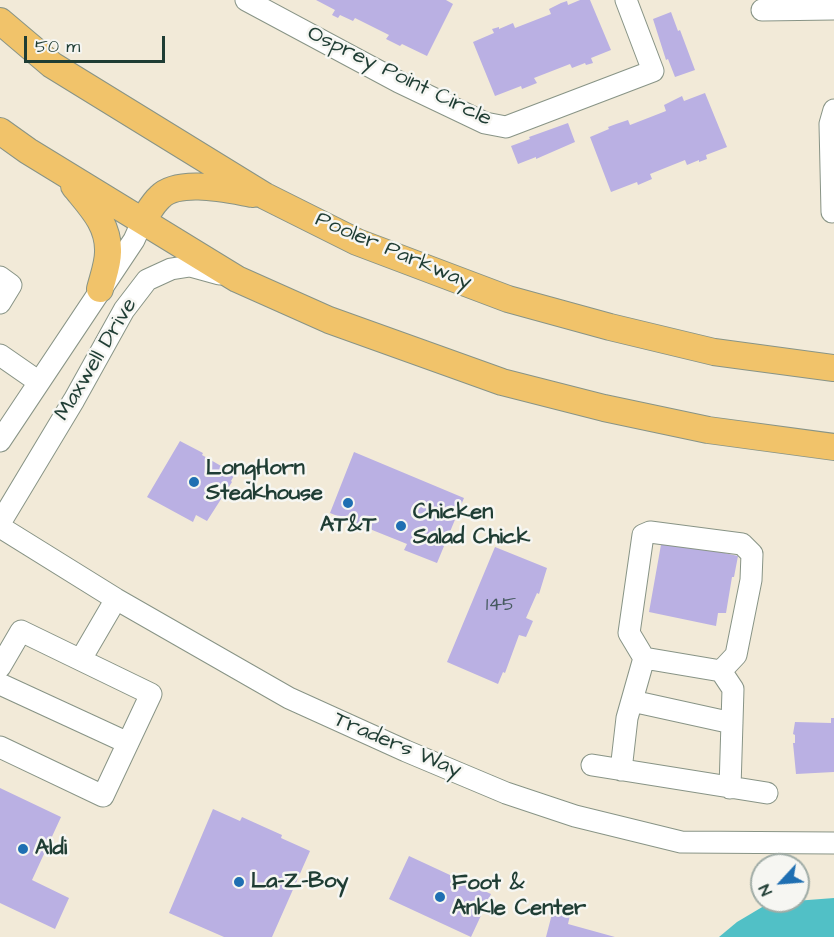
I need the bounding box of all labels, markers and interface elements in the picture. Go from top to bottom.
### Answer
street label: Osprey Point Circle [303,21,495,133]
scale bar [27,24,168,62]
text: 50 m [35,34,80,59]
street label: Pooler Parkway [311,207,475,297]
street label: Maxwell Drive [50,294,144,426]
place label: LongHorn Steakhouse [206,456,323,508]
marker: LongHorn Steakhouse [187,475,201,489]
marker: AT&T [341,496,355,510]
place label: Chicken Salad Chick [413,500,530,552]
place label: AT&T [320,513,376,539]
marker: Chicken Salad Chick [394,519,408,533]
house number: 145 [486,594,516,618]
street label: Traders Way [329,707,465,785]
place label: Aldi [35,836,67,862]
marker: Aldi [16,842,30,856]
north arrow [750,853,810,913]
place label: La-Z-Boy [251,869,348,895]
place label: Foot & Ankle Center [452,871,586,922]
marker: La-Z-Boy [232,875,246,889]
text: N [754,881,778,899]
marker: Foot & Ankle Center [433,890,447,904]

